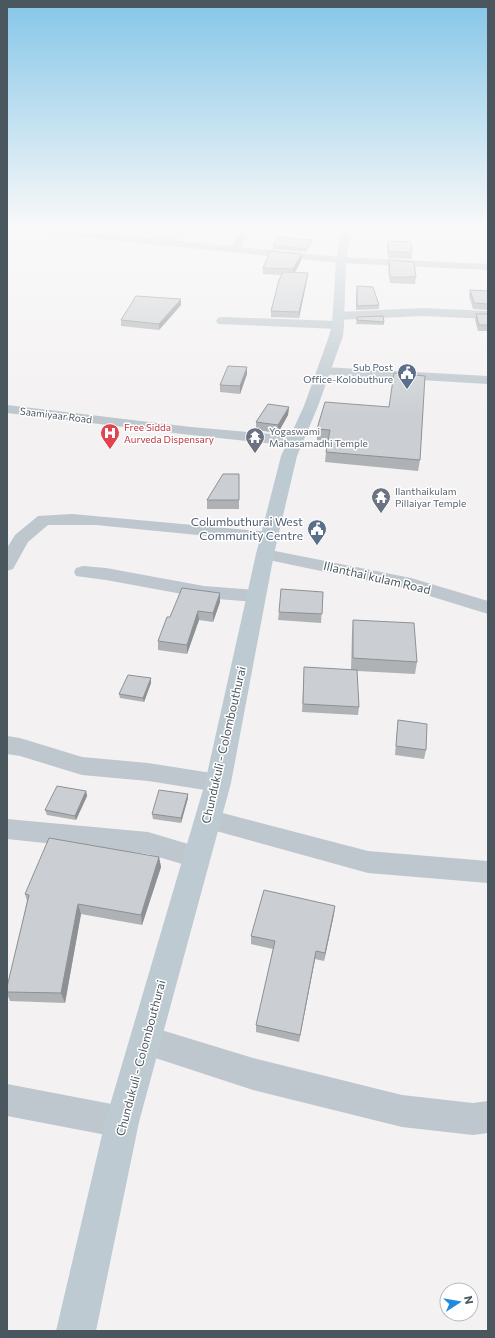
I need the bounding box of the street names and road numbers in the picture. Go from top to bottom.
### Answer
street label: Saamiyaar Road [19,405,93,425]
street label: Illanthai kulam Road [322,558,432,596]
street label: Chundukuli - Colombouthurai [198,665,248,825]
street label: Chundukuli - Colombouthurai [112,978,168,1137]

